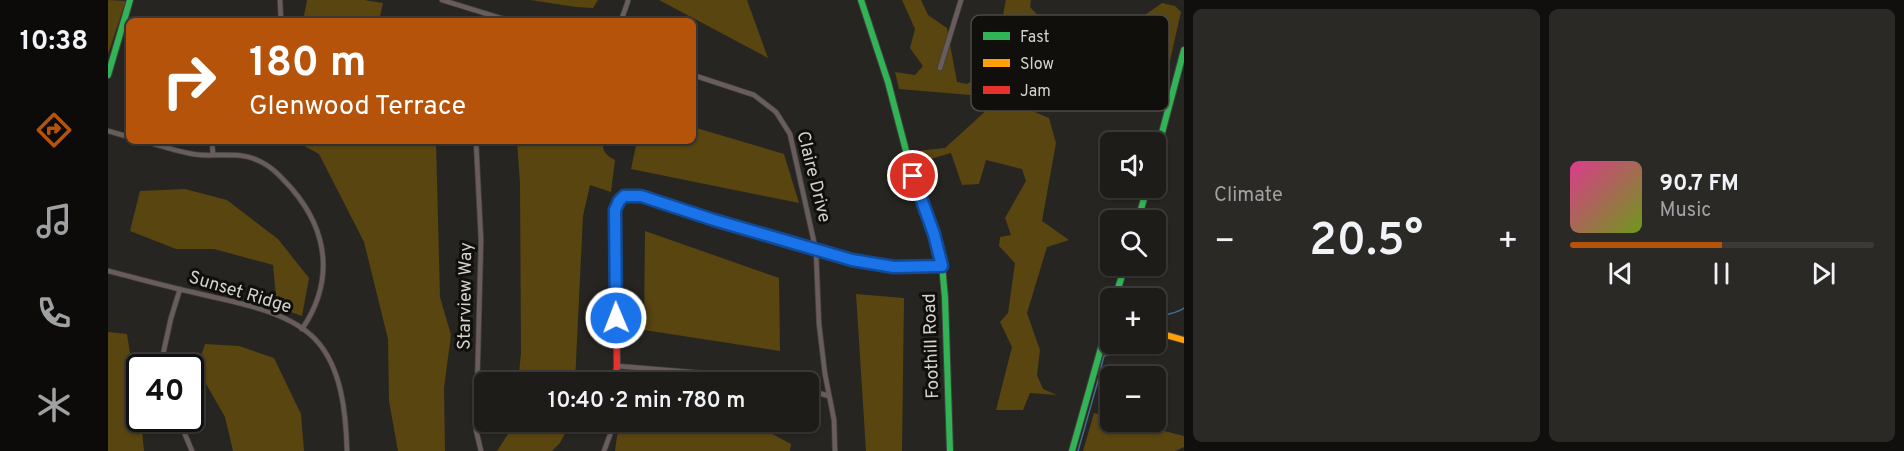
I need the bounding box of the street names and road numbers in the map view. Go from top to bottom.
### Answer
street label: Claire Drive [791,129,835,225]
street label: Starview Way [454,242,478,350]
street label: Sunset Ridge [186,266,294,320]
street label: Foothill Road [919,293,945,399]

